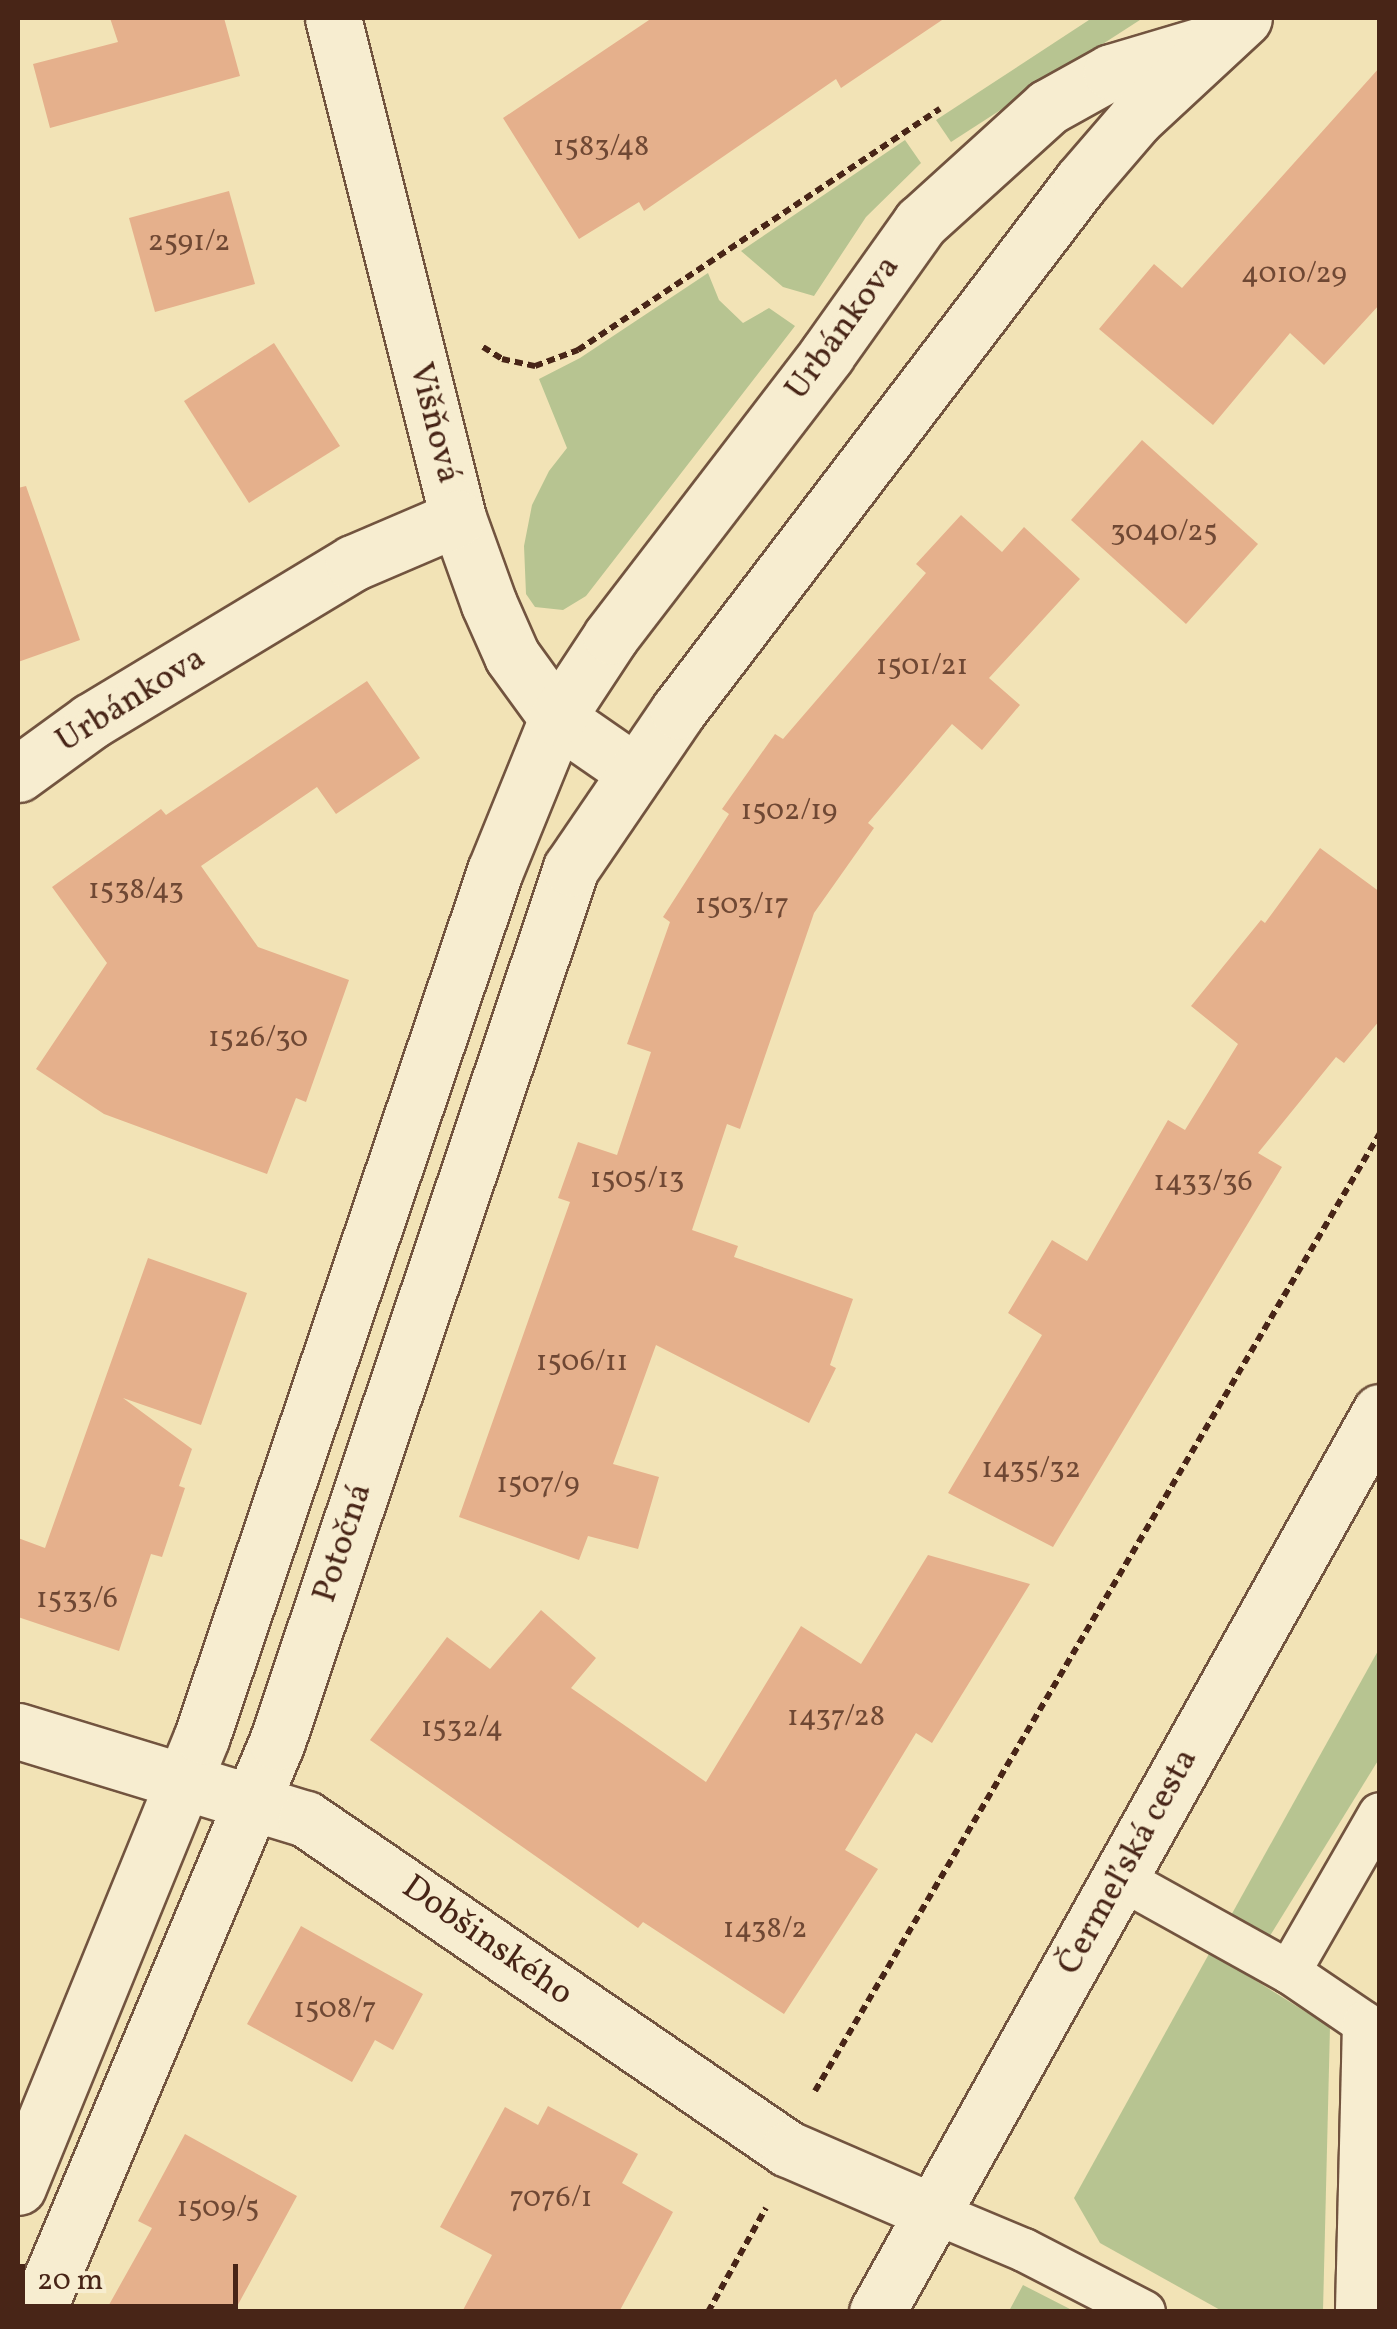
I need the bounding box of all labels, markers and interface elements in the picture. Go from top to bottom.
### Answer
house number: 1583/48 [553,129,649,165]
house number: 2591/2 [148,224,230,260]
street label: Urbánkova [776,248,910,408]
house number: 4010/29 [1241,256,1347,292]
street label: Višňová [399,358,469,488]
house number: 3040/25 [1110,514,1218,550]
street label: Urbánkova [48,638,214,762]
house number: 1501/21 [876,648,968,684]
house number: 1502/19 [741,793,837,829]
house number: 1538/43 [88,872,184,908]
house number: 1503/17 [695,887,789,923]
house number: 1526/30 [208,1020,308,1056]
house number: 1505/13 [590,1161,684,1197]
house number: 1433/36 [1153,1164,1253,1200]
house number: 1506/11 [536,1344,628,1380]
house number: 1435/32 [981,1451,1081,1487]
house number: 1507/9 [496,1466,580,1502]
street label: Potočná [304,1478,382,1608]
house number: 1533/6 [36,1581,118,1617]
house number: 1437/28 [787,1699,885,1735]
house number: 1532/4 [421,1710,503,1746]
street label: Čermeľská cesta [1049,1742,1207,1982]
street label: Dobšinského [393,1867,581,2015]
house number: 1438/2 [723,1911,807,1947]
house number: 1508/7 [293,1991,377,2027]
house number: 7076/1 [510,2180,592,2216]
house number: 1509/5 [177,2190,259,2226]
scale bar [25,2244,242,2306]
text: 20 m [37,2260,103,2302]

